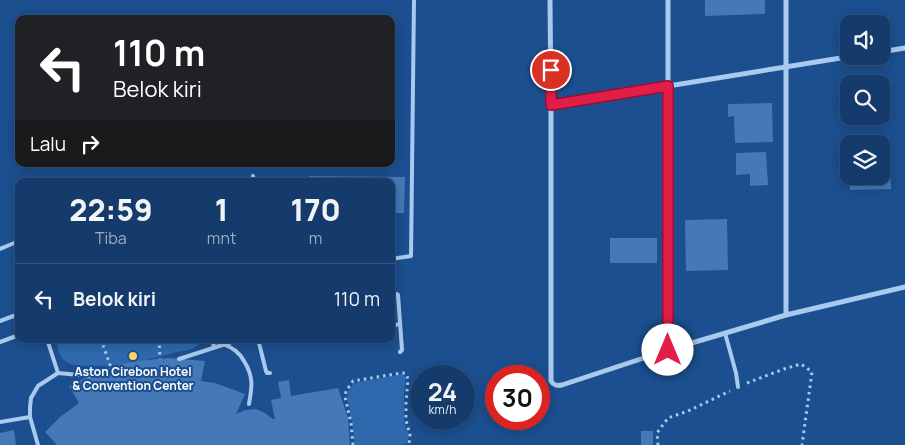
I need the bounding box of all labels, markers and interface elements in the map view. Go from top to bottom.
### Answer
map controls [840,15,890,185]
button: sound [840,15,890,65]
text: 110 m [113,29,205,77]
icon: left [30,35,95,100]
pin [530,49,572,91]
icon: arrive [537,56,565,84]
text: Belok kiri [113,74,202,104]
button: search [840,75,890,125]
icon: right [76,130,104,158]
text: Lalu [30,131,66,157]
button: layers [840,135,890,185]
text: 22:59 [69,189,153,230]
text: 1 [215,189,228,230]
text: 170 [291,189,341,230]
text: Tiba [95,227,127,249]
text: mnt [207,227,236,249]
text: m [309,227,322,249]
icon: left [30,285,58,313]
text: Belok kiri [73,286,156,312]
text: 110 m [334,286,380,312]
position arrow [641,323,693,375]
marker: Aston Cirebon Hotel & Convention Center [127,350,139,362]
place label: Aston Cirebon Hotel & Convention Center [72,363,194,394]
speed limit sign: 30 [485,365,550,430]
text: 24 [428,374,457,409]
text: km/h [429,401,456,418]

